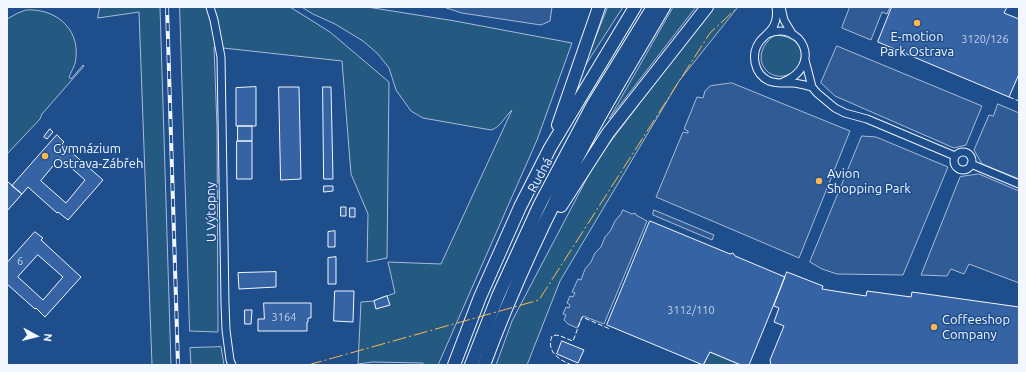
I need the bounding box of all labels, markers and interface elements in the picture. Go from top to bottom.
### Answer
marker: E-motion Park Ostrava [912,18,922,28]
place label: E-motion Park Ostrava [880,29,954,60]
house number: 3120/126 [961,32,1009,46]
place label: Gymnázium Ostrava-Zábřeh [53,141,143,172]
marker: Gymnázium Ostrava-Zábřeh [40,151,50,161]
street label: Rudná [524,155,556,195]
place label: Avion Shopping Park [827,166,911,197]
marker: Avion Shopping Park [814,176,824,186]
street label: U Výtopny [203,182,219,242]
house number: 6 [17,254,23,268]
house number: 3112/110 [667,303,715,317]
house number: 3164 [272,310,296,324]
place label: Coffeeshop Company [942,312,1010,343]
north arrow [16,316,56,356]
marker: Coffeeshop Company [929,322,939,332]
text: N [41,333,54,342]

